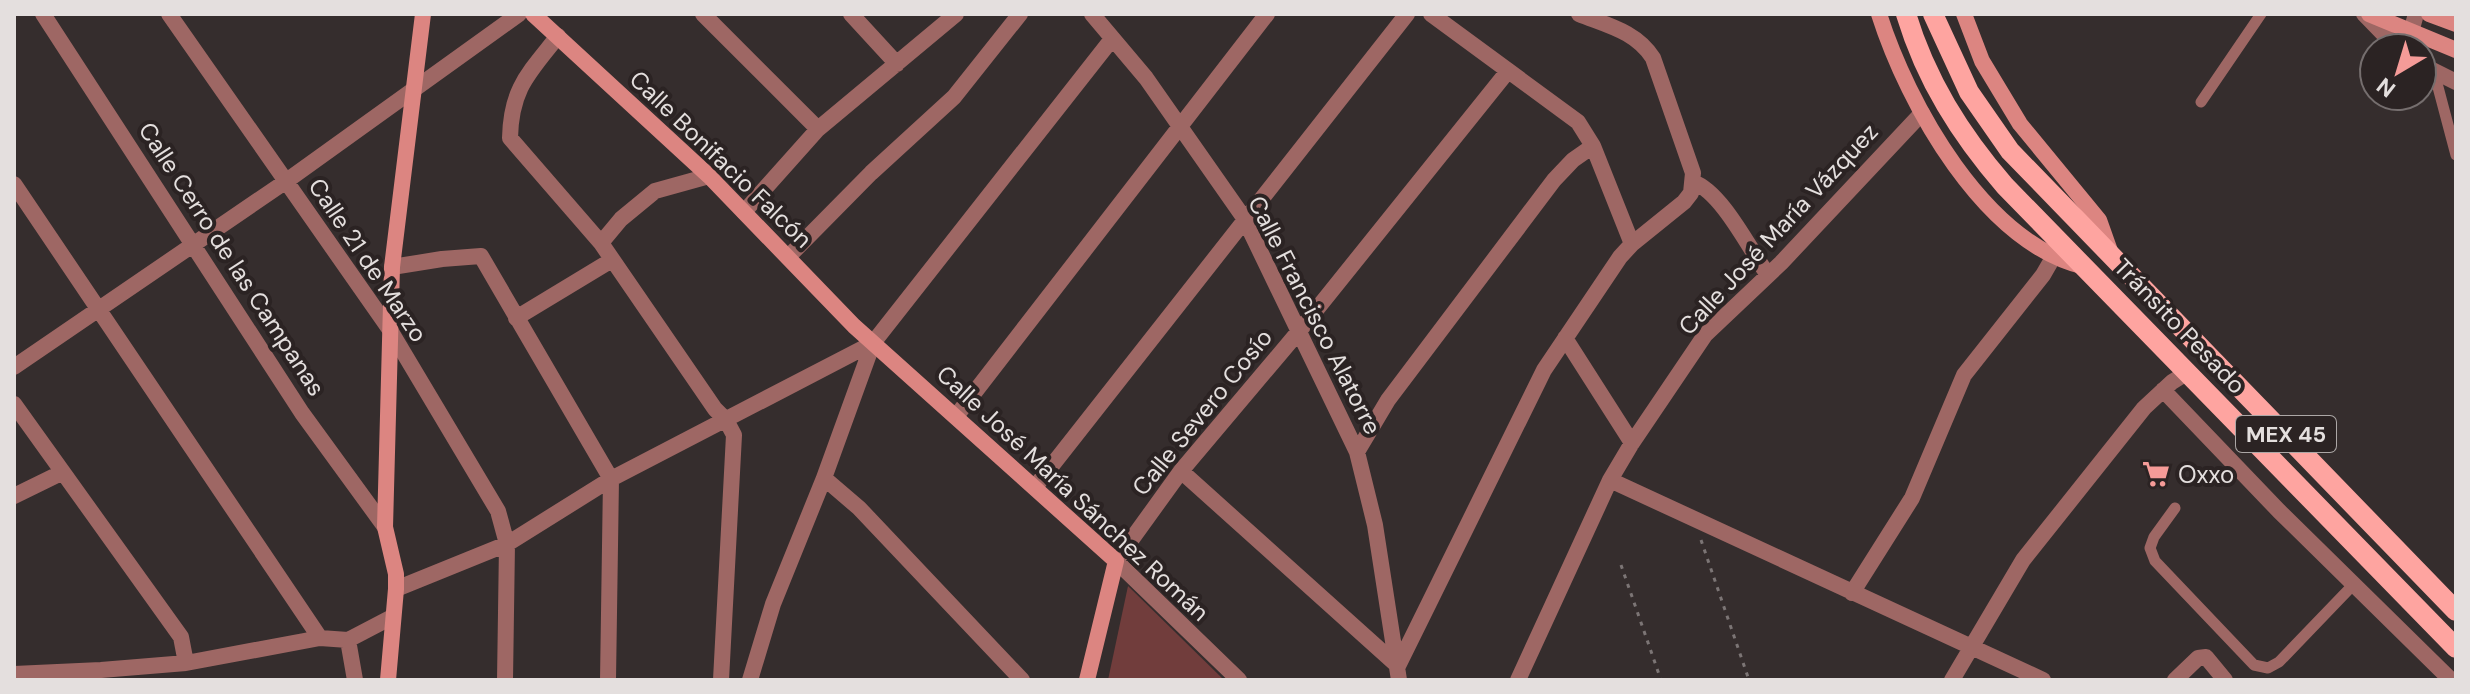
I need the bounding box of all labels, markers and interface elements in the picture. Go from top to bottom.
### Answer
north arrow [2358,32,2438,112]
street label: Calle Bonifacio Falcón [623,64,819,254]
text: N [2371,71,2401,104]
street label: Calle Cerro de las Campanas [132,116,332,402]
street label: Calle José María Vázquez [1672,117,1884,341]
street label: Calle 21 de Marzo [302,172,434,348]
street label: Calle Francisco Alatorre [1241,190,1389,440]
street label: Tránsito Pesado [2108,252,2252,400]
street label: Calle Severo Cosío [1125,322,1279,502]
street label: Calle José María Sánchez Román [930,358,1216,628]
road number: MEX 45 [2236,416,2336,452]
supermarket icon: Oxxo [2141,459,2171,489]
place label: Oxxo [2178,459,2234,490]

